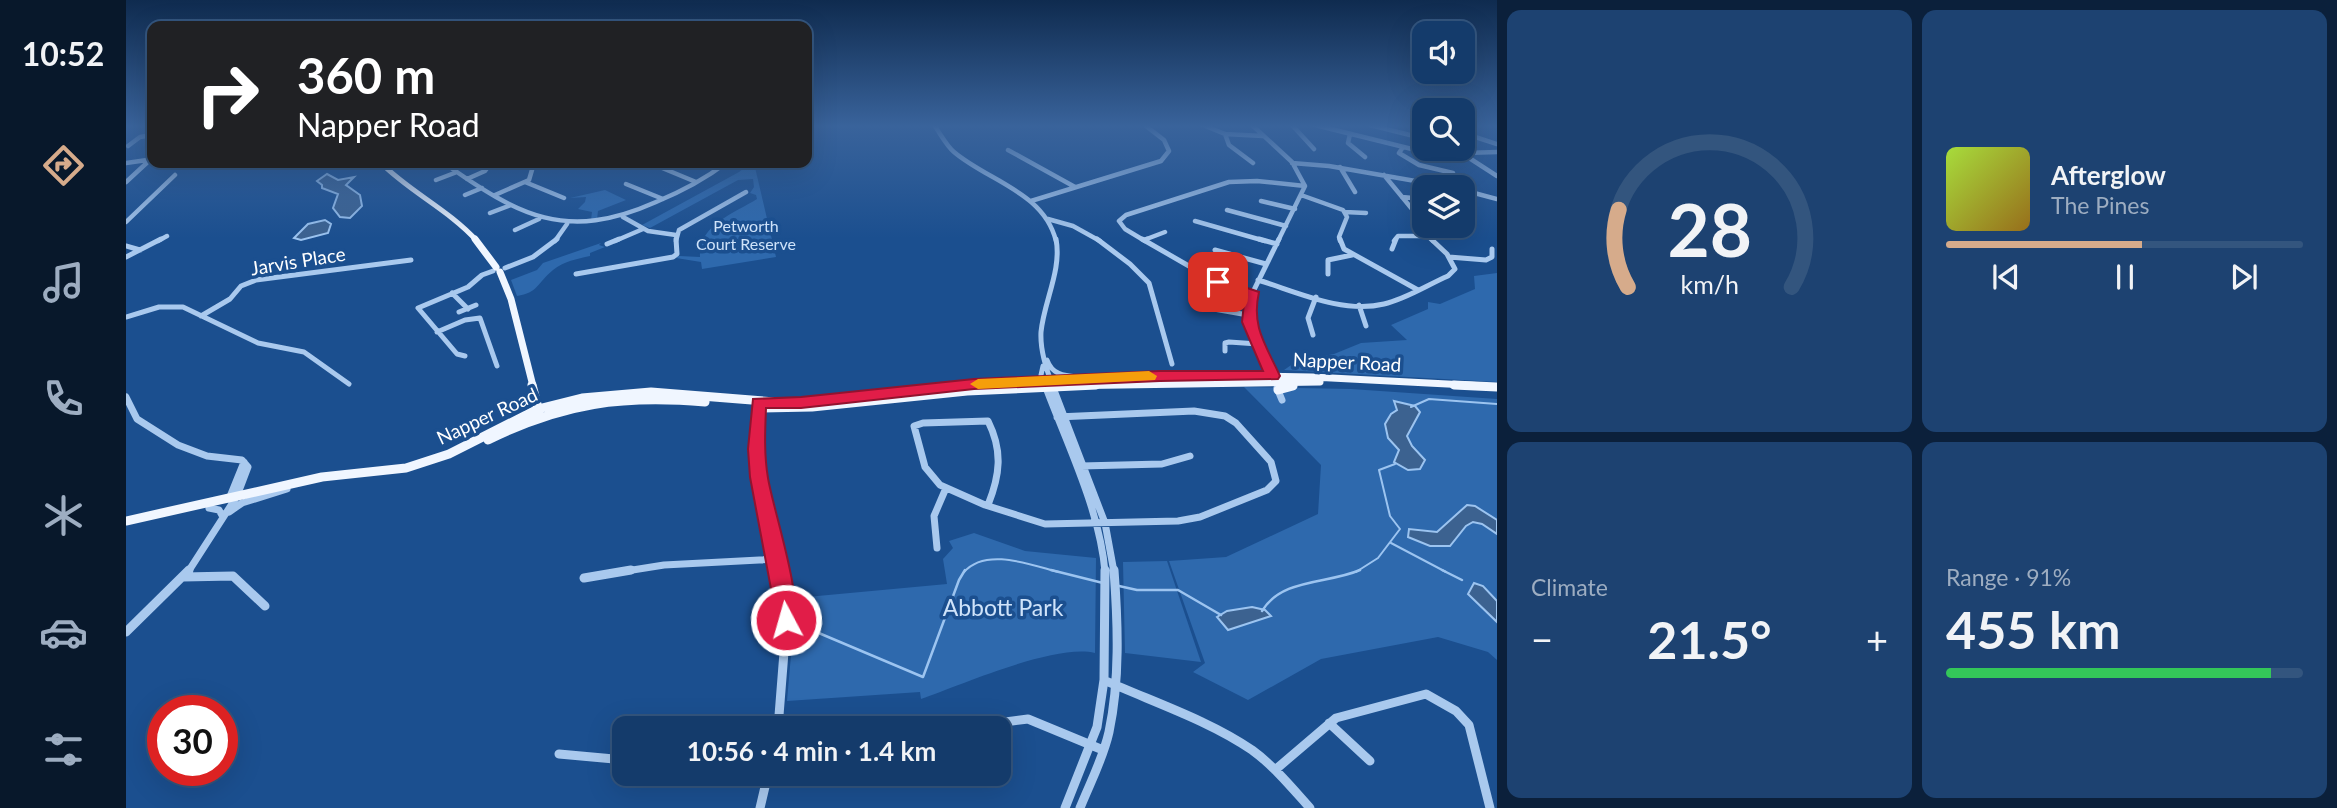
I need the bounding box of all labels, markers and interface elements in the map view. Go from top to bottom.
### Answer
map controls [1412,21,1475,238]
button: sound [1412,21,1475,84]
text: 10:52 [22,34,104,73]
text: 360 m [297,46,435,104]
icon: right [182,49,273,140]
button: search [1412,98,1475,161]
text: Napper Road [297,105,480,144]
icon: directions [39,141,88,190]
text: Afterglow [2051,159,2166,191]
button: layers [1412,175,1475,238]
text: 28 [1667,186,1752,274]
text: The Pines [2051,191,2149,219]
park label: Petworth Court Reserve [696,216,796,253]
street label: Jarvis Place [249,242,347,279]
pin [1188,252,1248,312]
icon: music [39,258,88,307]
icon: previous [1987,258,2025,296]
icon: pause [2106,258,2144,296]
icon: next [2225,258,2263,296]
icon: arrive [1199,263,1237,301]
text: km/h [1680,269,1739,299]
street label: Napper Road [1292,347,1402,376]
icon: phone [39,374,88,423]
street label: Napper Road [433,382,541,449]
icon: climate [39,491,88,540]
text: Range · 91% [1946,563,2071,591]
text: Climate [1531,573,1608,601]
position arrow [749,583,823,657]
park label: Abbott Park [943,593,1064,621]
text: 455 km [1946,598,2120,660]
icon: car [39,608,88,657]
text: 21.5° [1647,608,1772,670]
text: − [1531,616,1553,662]
text: + [1866,616,1888,662]
speed limit sign: 30 [147,695,238,786]
icon: filters [39,725,88,774]
text: 10:56 · 4 min · 1.4 km [687,735,936,767]

